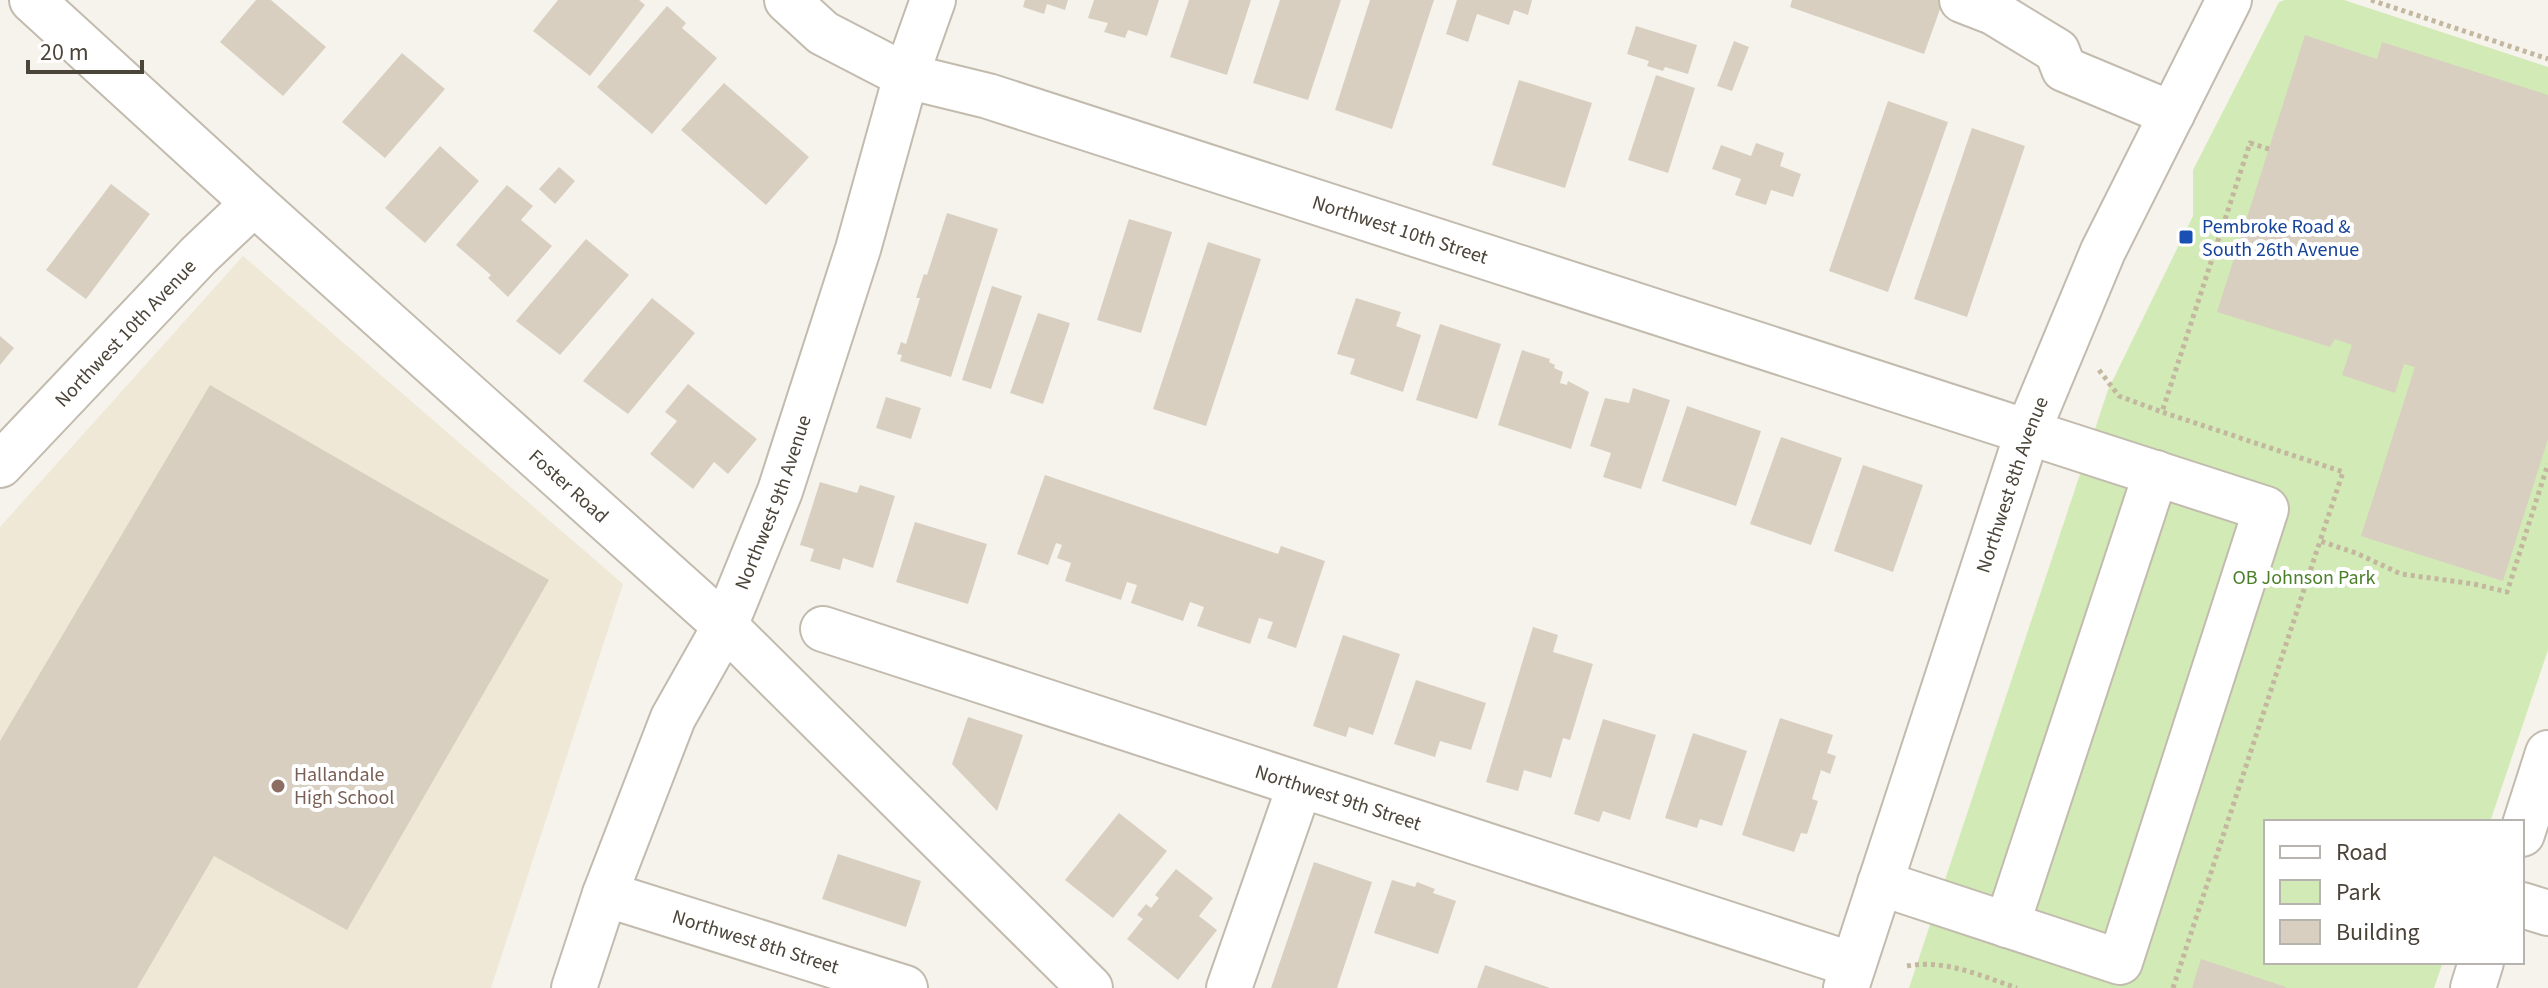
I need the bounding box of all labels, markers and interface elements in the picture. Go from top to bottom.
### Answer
scale bar [28,24,142,74]
text: 20 m [40,35,89,70]
street label: Northwest 10th Street [1309,189,1492,272]
place label: Pembroke Road & South 26th Avenue [2202,213,2359,264]
marker: Pembroke Road & South 26th Avenue [2177,228,2195,246]
street label: Northwest 10th Avenue [49,253,203,414]
street label: Northwest 8th Avenue [1970,392,2056,577]
street label: Northwest 9th Avenue [728,412,819,594]
street label: Foster Road [522,443,614,530]
park label: OB Johnson Park [2233,564,2376,592]
street label: Northwest 9th Street [1251,758,1425,838]
place label: Hallandale High School [294,761,394,812]
marker: Hallandale High School [269,777,287,795]
legend [2264,820,2524,964]
text: Road [2336,835,2388,870]
text: Park [2336,875,2381,910]
street label: Northwest 8th Street [669,903,843,982]
text: Building [2336,915,2420,950]

